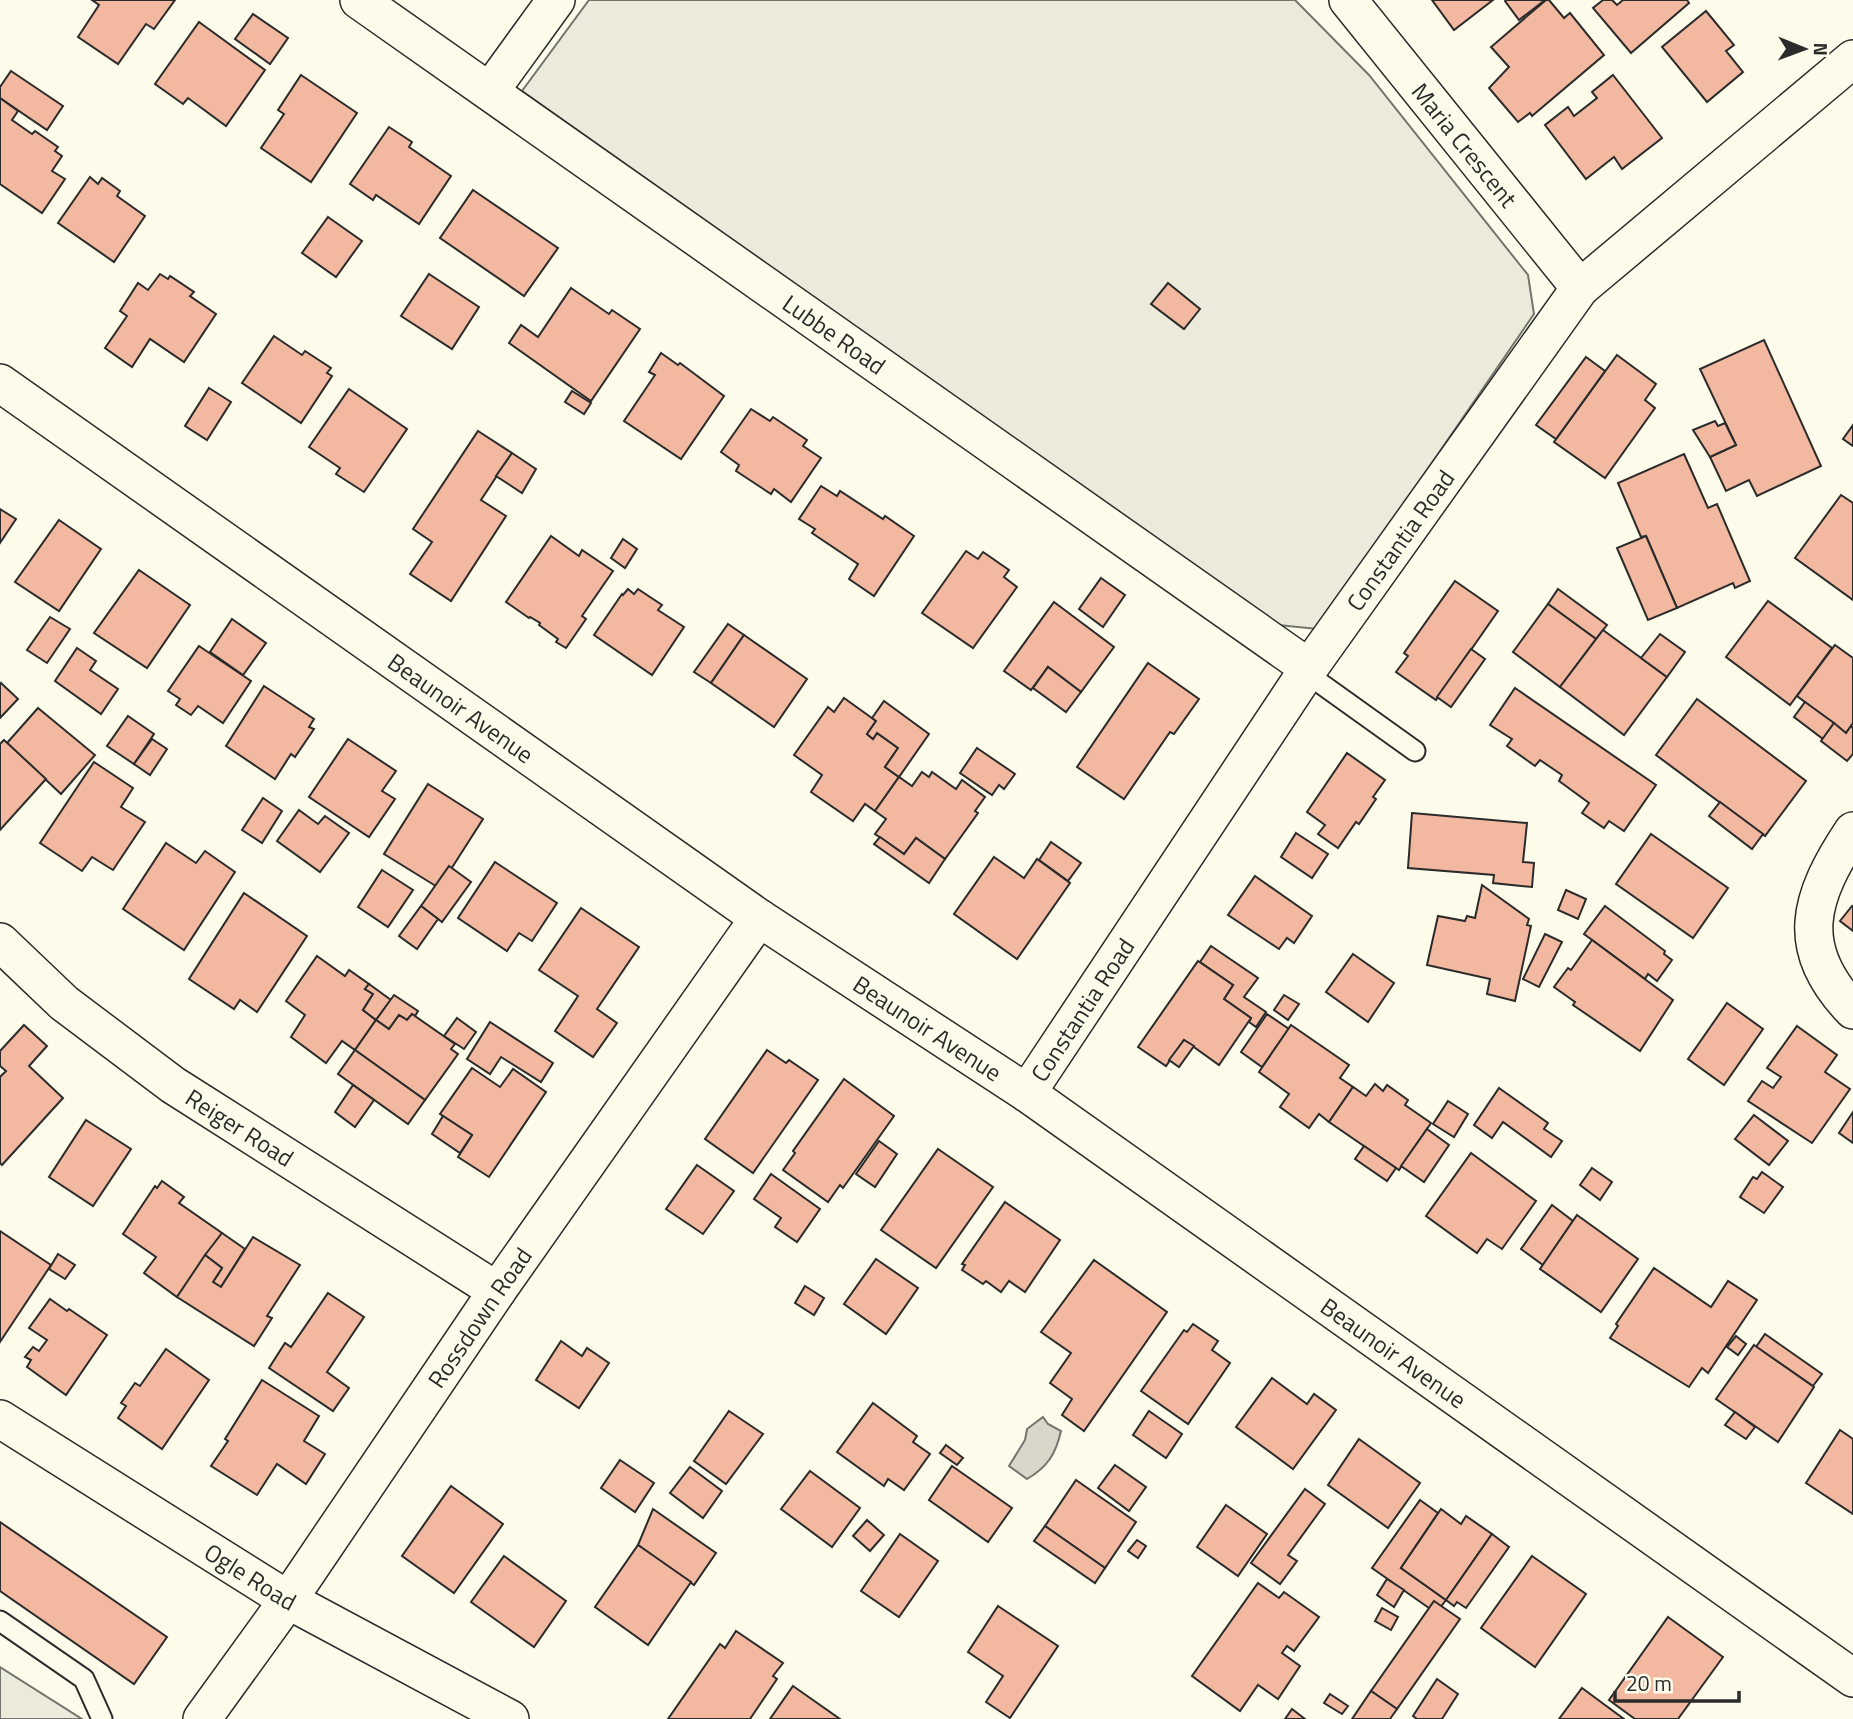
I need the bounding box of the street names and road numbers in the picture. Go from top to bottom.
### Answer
street label: Maria Crescent [1403,75,1526,215]
street label: Lubbe Road [775,285,893,383]
street label: Constantia Road [1337,462,1463,618]
street label: Beaunoir Avenue [381,644,541,772]
street label: Constantia Road [1021,931,1143,1089]
street label: Beaunoir Avenue [846,966,1009,1090]
street label: Reiger Road [179,1080,301,1175]
street label: Rossdown Road [418,1240,540,1395]
street label: Beaunoir Avenue [1313,1289,1474,1417]
street label: Ogle Road [197,1534,303,1619]

